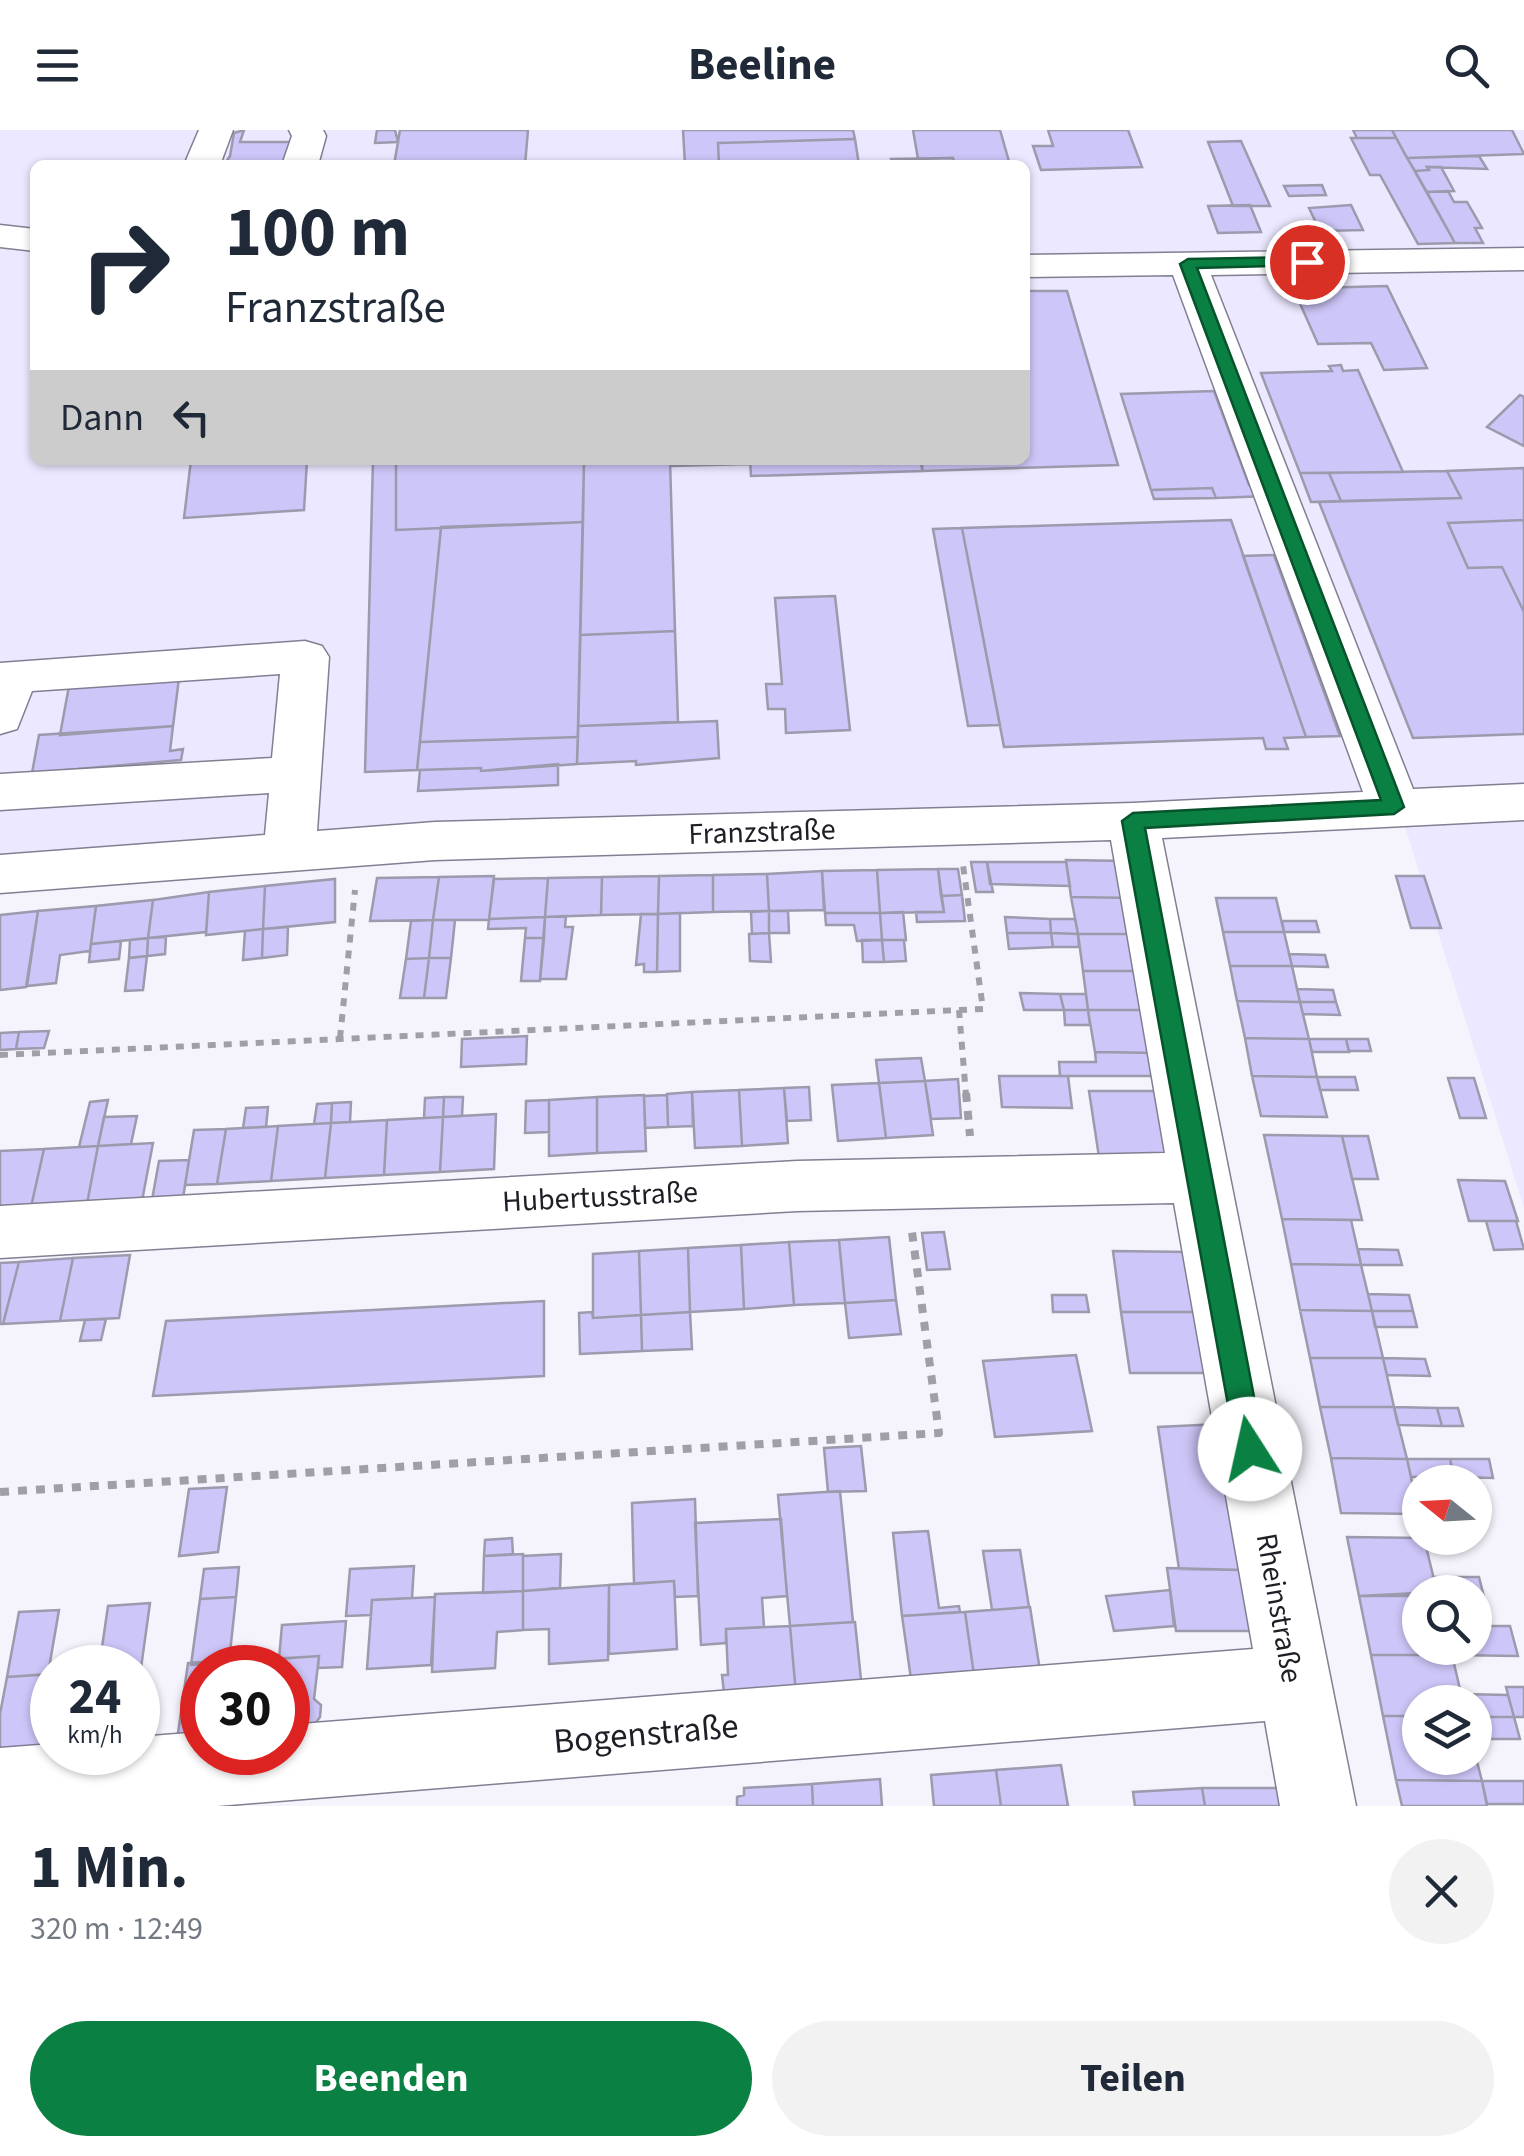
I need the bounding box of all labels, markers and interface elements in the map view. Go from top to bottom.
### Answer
text: Beeline [688,33,836,97]
icon: menu [30,38,85,93]
icon: search [1439,38,1494,93]
text: 100 m [225,183,410,283]
icon: right [60,200,190,330]
pin [1265,220,1350,305]
icon: arrive [1280,235,1335,290]
text: Franzstraße [225,276,446,340]
icon: left [164,390,219,445]
text: Dann [60,391,144,445]
street label: Franzstraße [688,808,836,856]
street label: Hubertusstraße [501,1170,699,1224]
position arrow [1198,1397,1302,1501]
north arrow [1402,1465,1492,1555]
map controls [1402,1465,1492,1775]
street label: Rheinstraße [1245,1530,1313,1686]
button: search [1402,1575,1492,1665]
speed limit sign: 30 [180,1645,310,1775]
text: 24 [69,1662,121,1733]
button: layers [1402,1685,1492,1775]
street label: Bogenstraße [551,1701,741,1767]
text: km/h [67,1717,123,1753]
text: 1 Min. [30,1826,188,1911]
button: close [1389,1839,1494,1944]
text: 320 m · 12:49 [30,1906,203,1952]
button: Beenden [30,2021,752,2136]
button: Teilen [772,2021,1494,2136]

